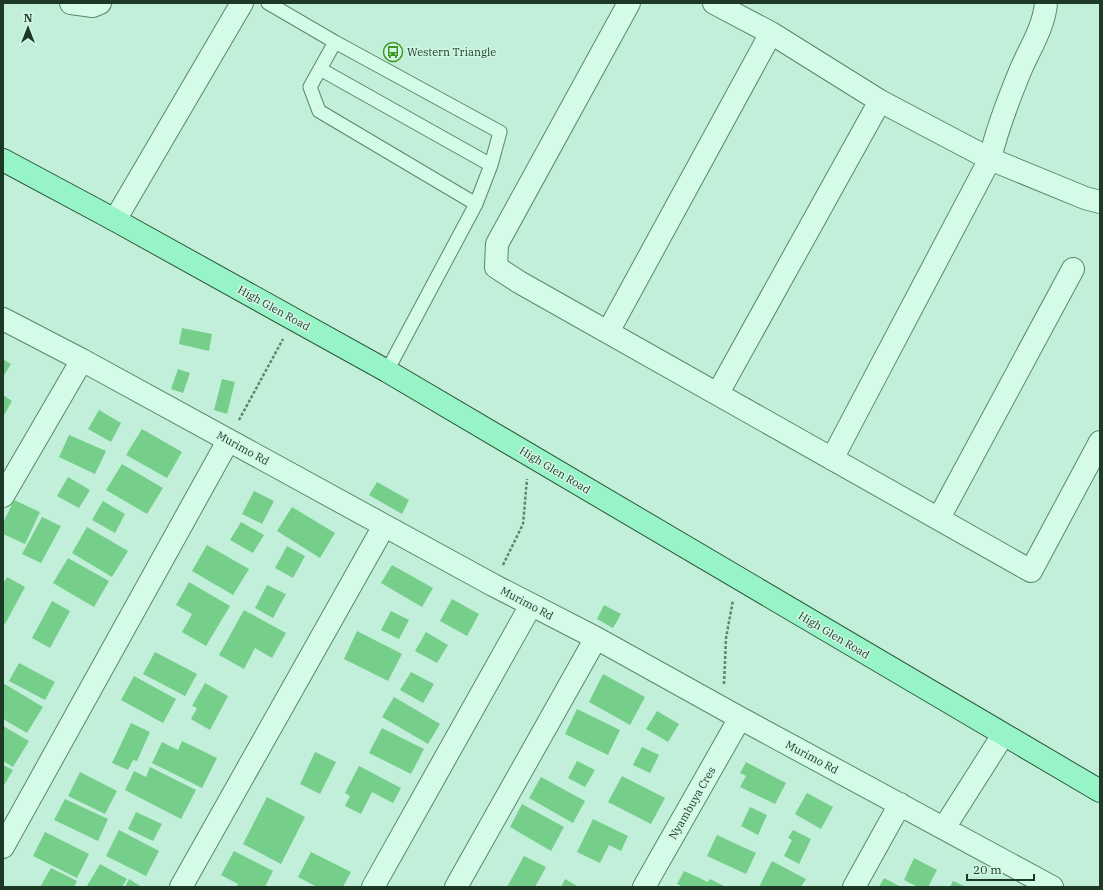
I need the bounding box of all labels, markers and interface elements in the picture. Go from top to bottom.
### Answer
north arrow [8,8,48,48]
text: N [24,11,33,25]
bus stop icon: Western Triangle [382,41,404,63]
place label: Western Triangle [407,45,496,59]
street label: High Glen Road [235,282,313,334]
street label: Murimo Rd [214,428,272,468]
street label: High Glen Road [517,443,593,497]
street label: Murimo Rd [498,583,556,623]
street label: High Glen Road [796,608,872,662]
street label: Murimo Rd [783,737,841,777]
street label: Nyambuya Cres [666,764,718,842]
scale bar [967,856,1034,882]
text: 20 m [973,862,1002,877]

